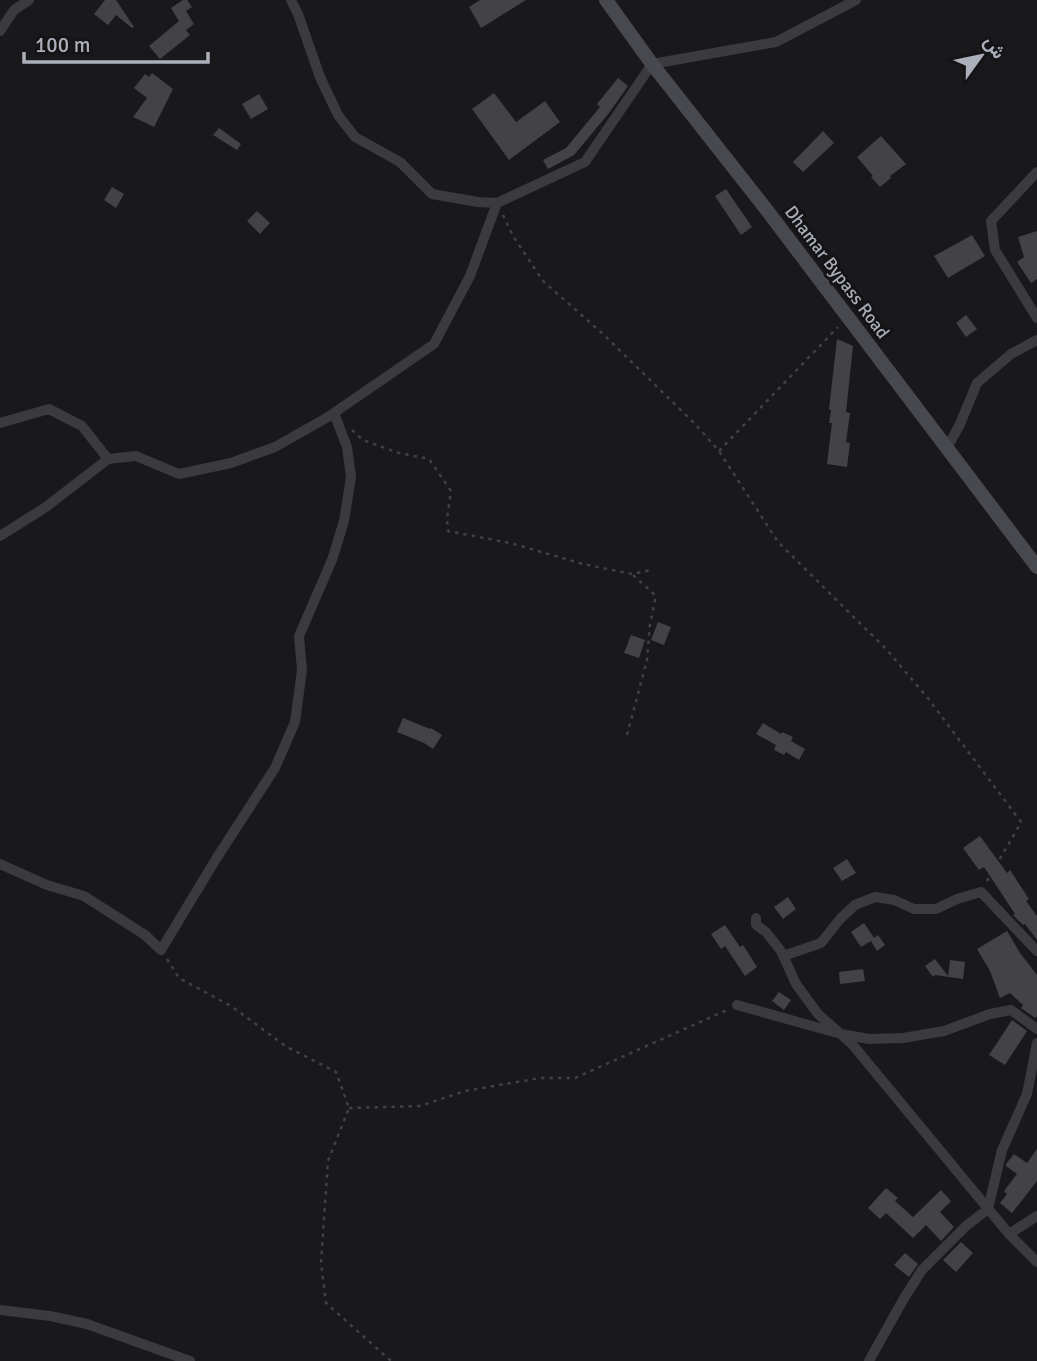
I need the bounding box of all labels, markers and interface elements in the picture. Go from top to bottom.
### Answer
scale bar [24,21,208,65]
north arrow [946,21,1016,91]
text: ش [978,31,1011,64]
text: 100 m [35,32,90,58]
street label: Dhamar Bypass Road [780,201,894,343]

